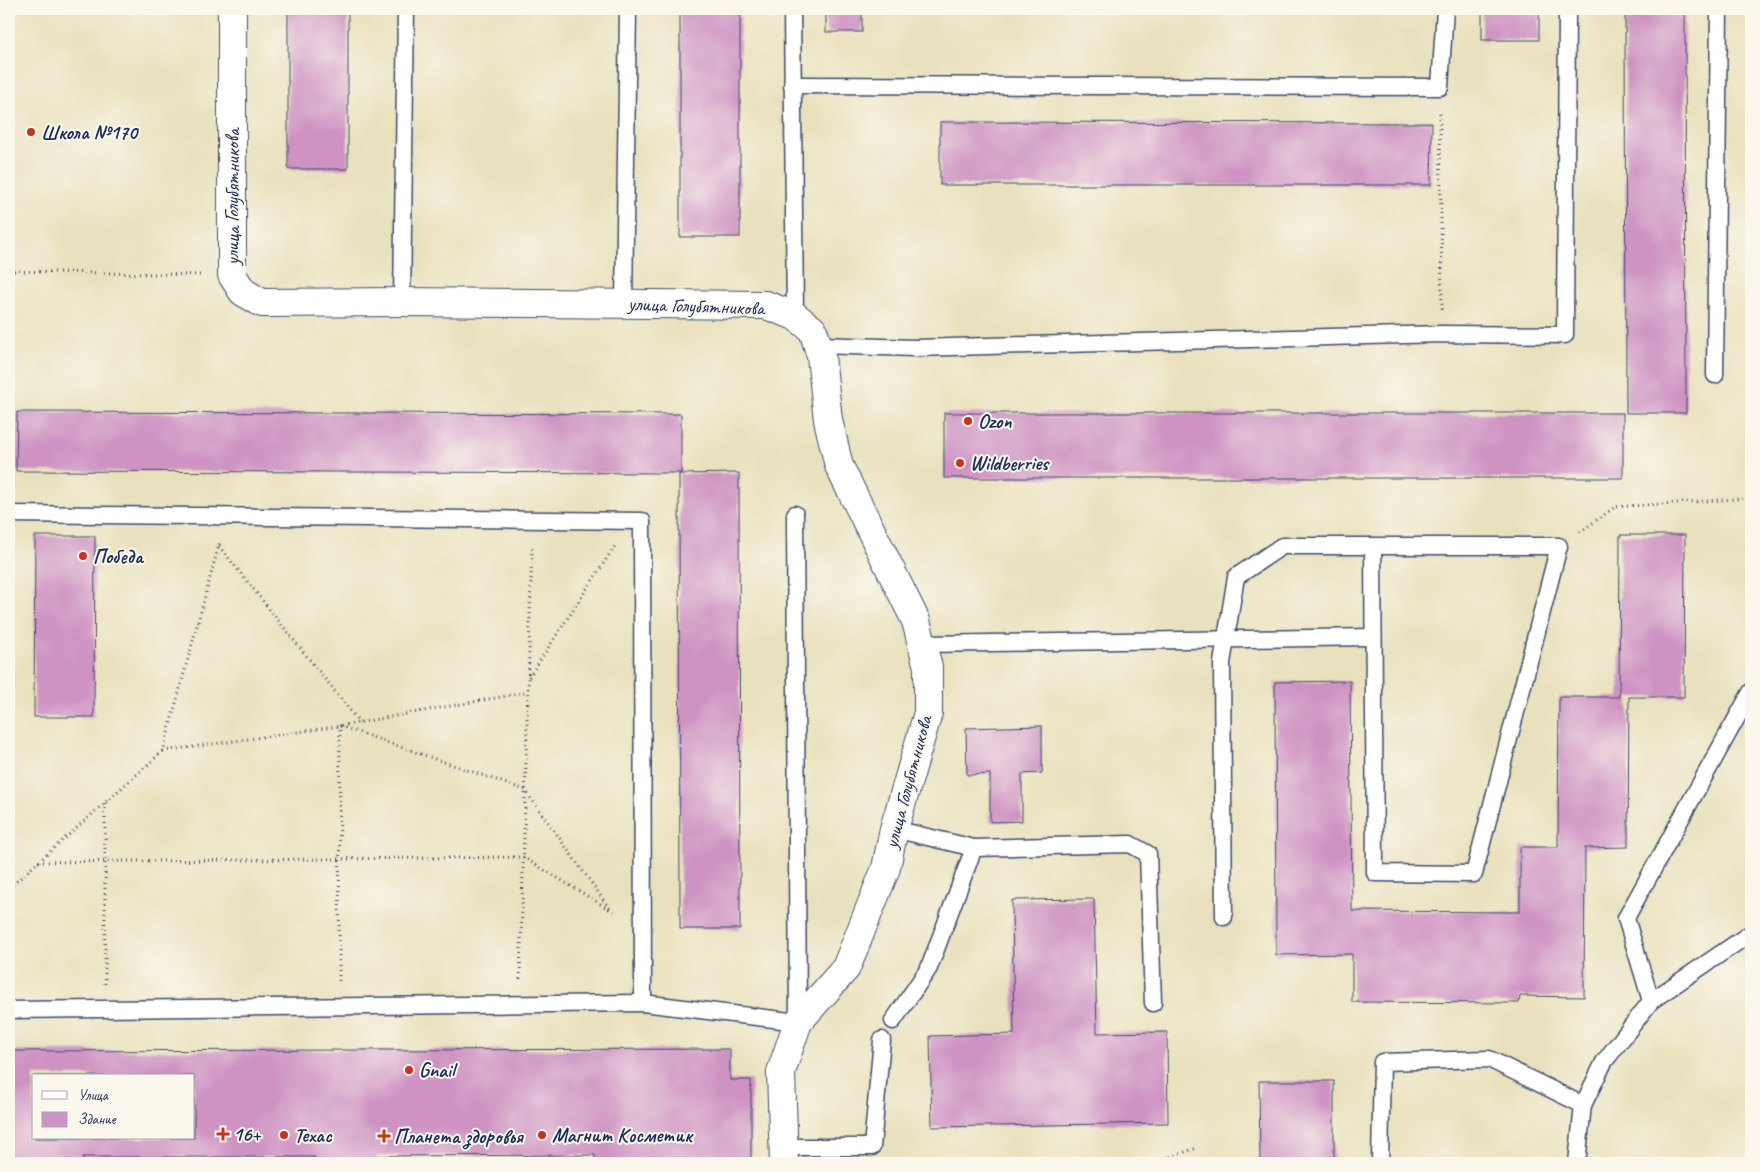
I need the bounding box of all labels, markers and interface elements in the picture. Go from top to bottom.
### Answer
place label: Школа №170 [41,120,139,145]
marker: Школа №170 [25,126,37,138]
street label: улица Голубятникова [220,127,245,266]
street label: улица Голубятникова [626,291,766,321]
place label: Ozon [978,409,1012,434]
marker: Ozon [962,415,974,427]
place label: Wildberries [970,451,1050,476]
marker: Wildberries [954,457,966,469]
place label: Победа [93,544,145,569]
marker: Победа [77,550,89,562]
street label: улица Голубятникова [878,711,938,852]
place label: Gnail [419,1058,458,1083]
marker: Gnail [403,1064,415,1076]
legend [32,1074,195,1140]
text: Улица [78,1086,109,1105]
text: Здание [78,1110,117,1129]
place label: 16+ [233,1122,261,1147]
place label: Техас [294,1123,333,1148]
place label: Магнит Косметик [552,1123,694,1148]
place label: Планета здоровья [394,1124,524,1150]
marker: 16+ [217,1128,229,1140]
marker: Техас [278,1129,290,1141]
marker: Магнит Косметик [536,1129,548,1141]
marker: Планета здоровья [378,1130,390,1142]

